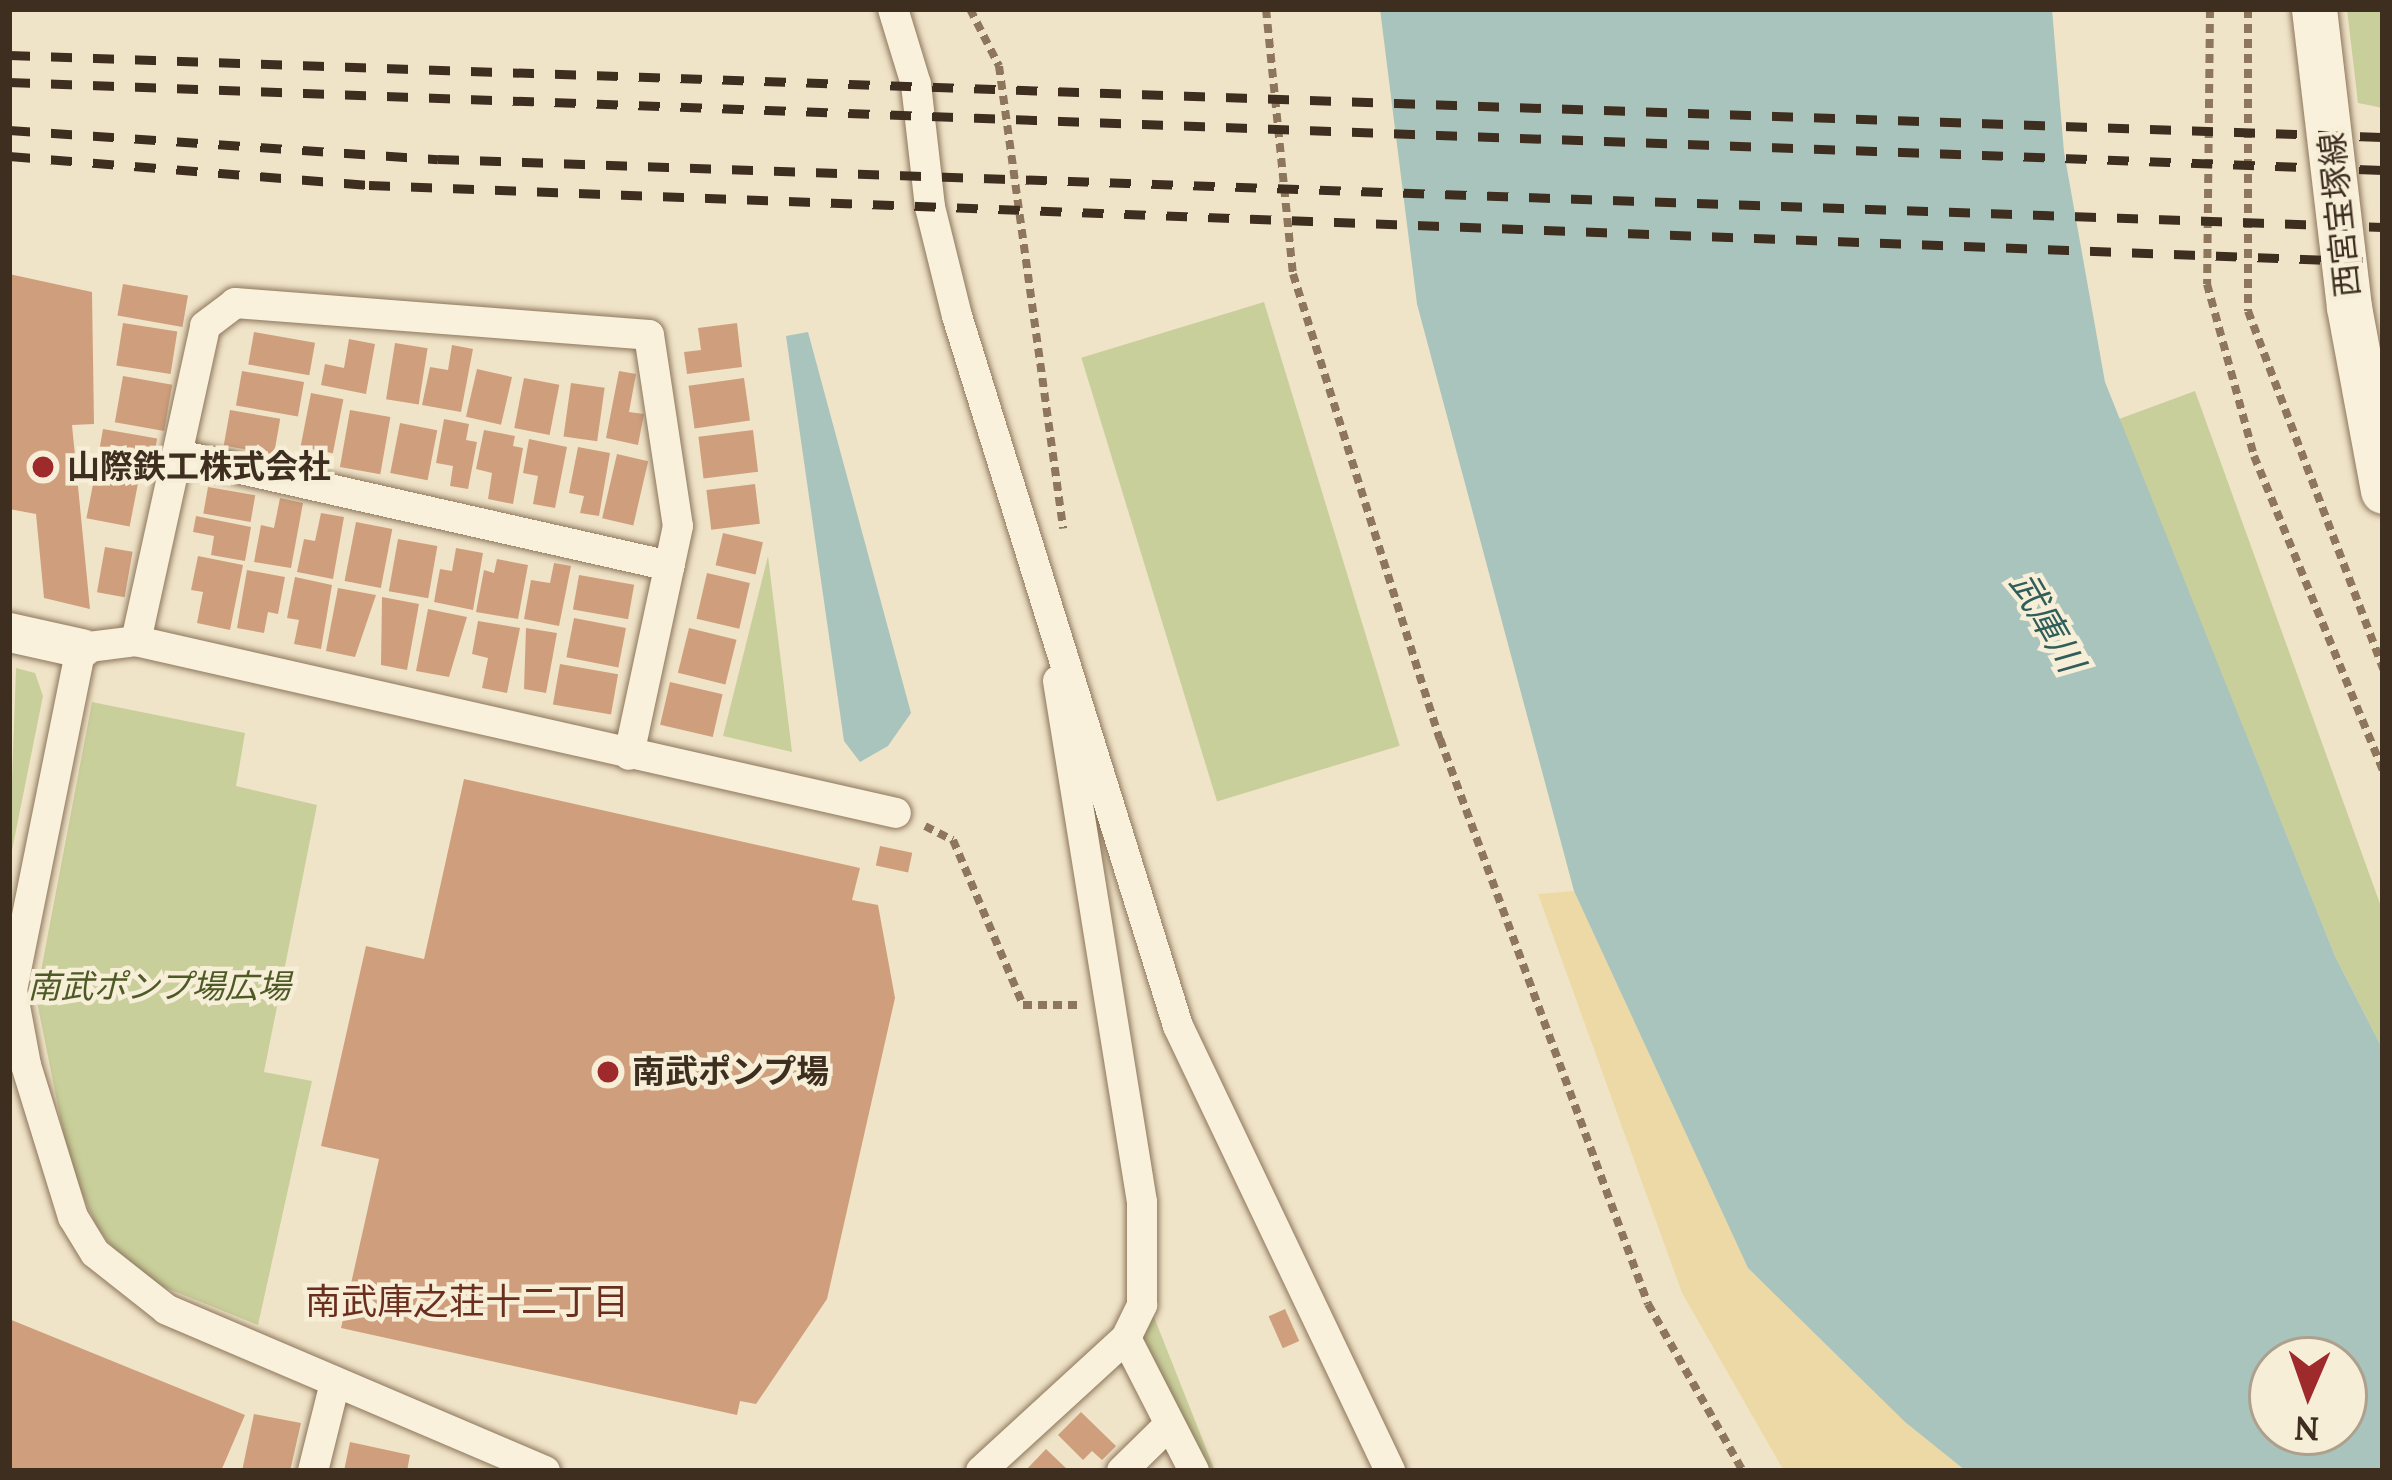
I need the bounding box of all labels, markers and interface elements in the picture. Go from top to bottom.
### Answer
street label: 西宮宝塚線 [2312,131,2368,299]
place label: 山際鉄工株式会社 [67,447,331,487]
marker: 山際鉄工株式会社 [30,454,56,480]
water label: 武庫川 [2001,564,2093,680]
park label: 南武ポンプ場広場 [27,967,291,1007]
place label: 南武ポンプ場 [632,1052,830,1092]
marker: 南武ポンプ場 [595,1059,621,1085]
district label: 南武庫之荘十二丁目 [305,1280,629,1324]
north arrow [2248,1336,2368,1456]
text: N [2293,1408,2320,1450]

